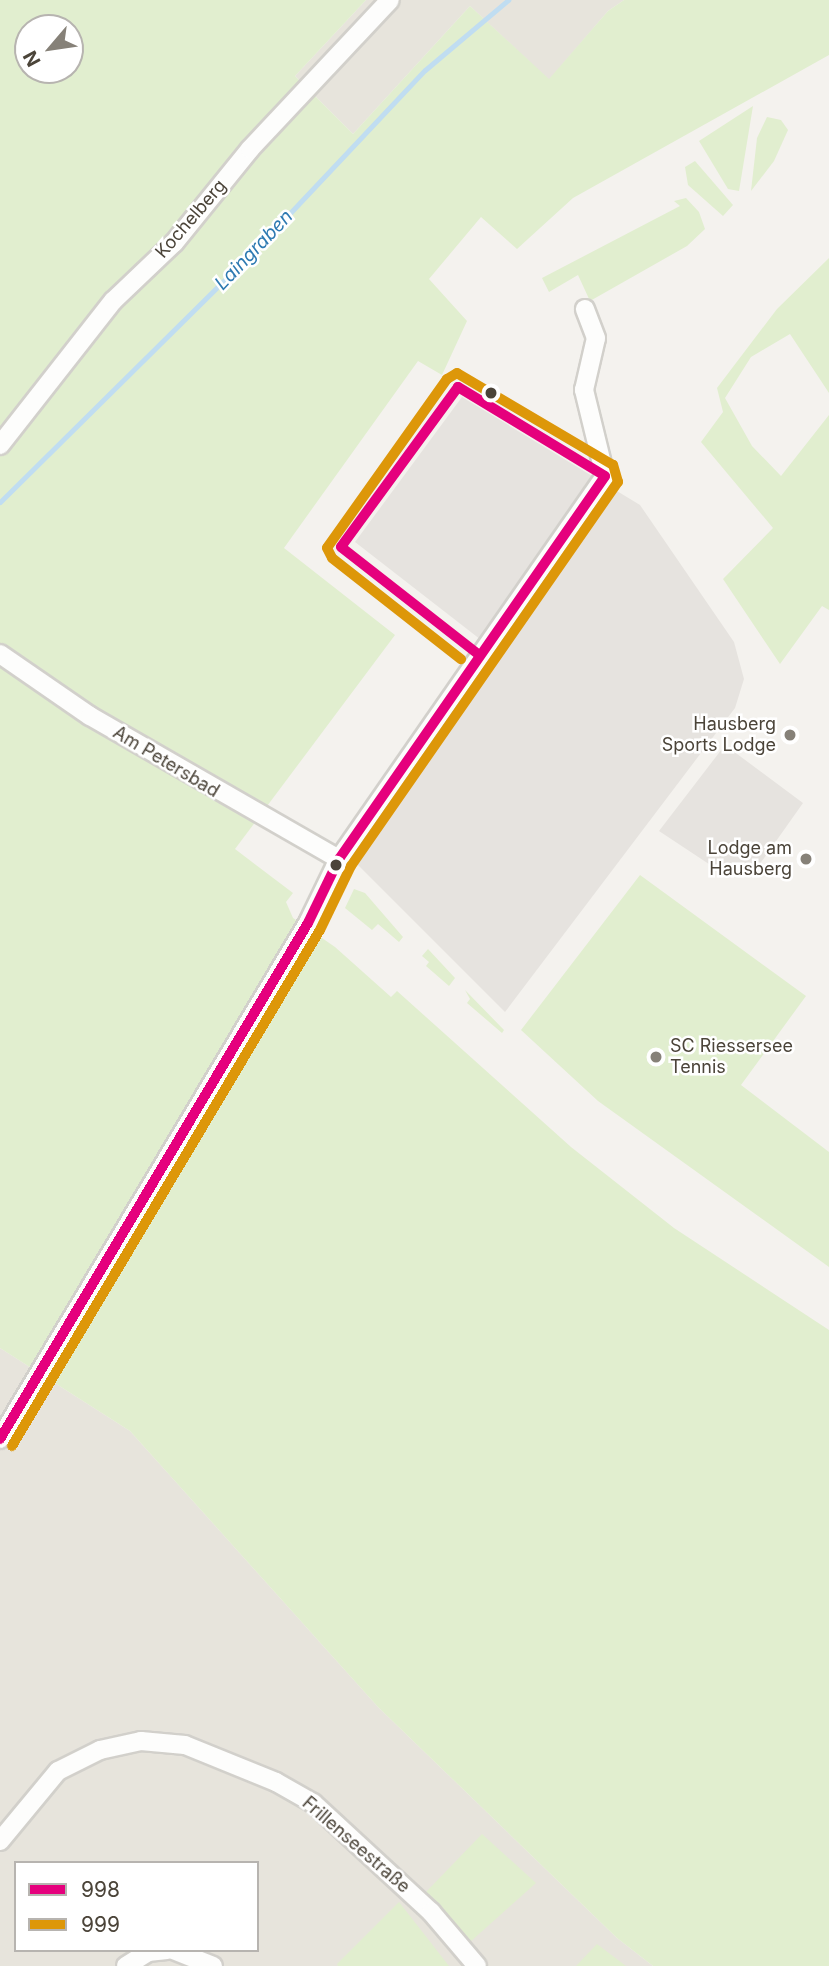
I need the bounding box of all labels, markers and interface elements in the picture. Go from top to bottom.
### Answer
north arrow [14,14,84,84]
text: N [18,47,46,70]
street label: Kochelberg [151,175,231,263]
water label: Laingraben [210,205,298,295]
unlabelled marker [484,386,498,400]
place label: Hausberg Sports Lodge [662,714,776,756]
street label: Am Petersbad [109,722,223,802]
marker: Hausberg Sports Lodge [782,727,798,743]
place label: Lodge am Hausberg [708,838,792,880]
marker: Lodge am Hausberg [798,851,814,867]
unlabelled marker [329,858,343,872]
place label: SC Riessersee Tennis [670,1036,793,1078]
marker: SC Riessersee Tennis [648,1049,664,1065]
street label: Frillenseestraße [298,1792,414,1898]
legend [14,1861,259,1952]
text: 998 [81,1877,120,1902]
text: 999 [81,1912,120,1937]

